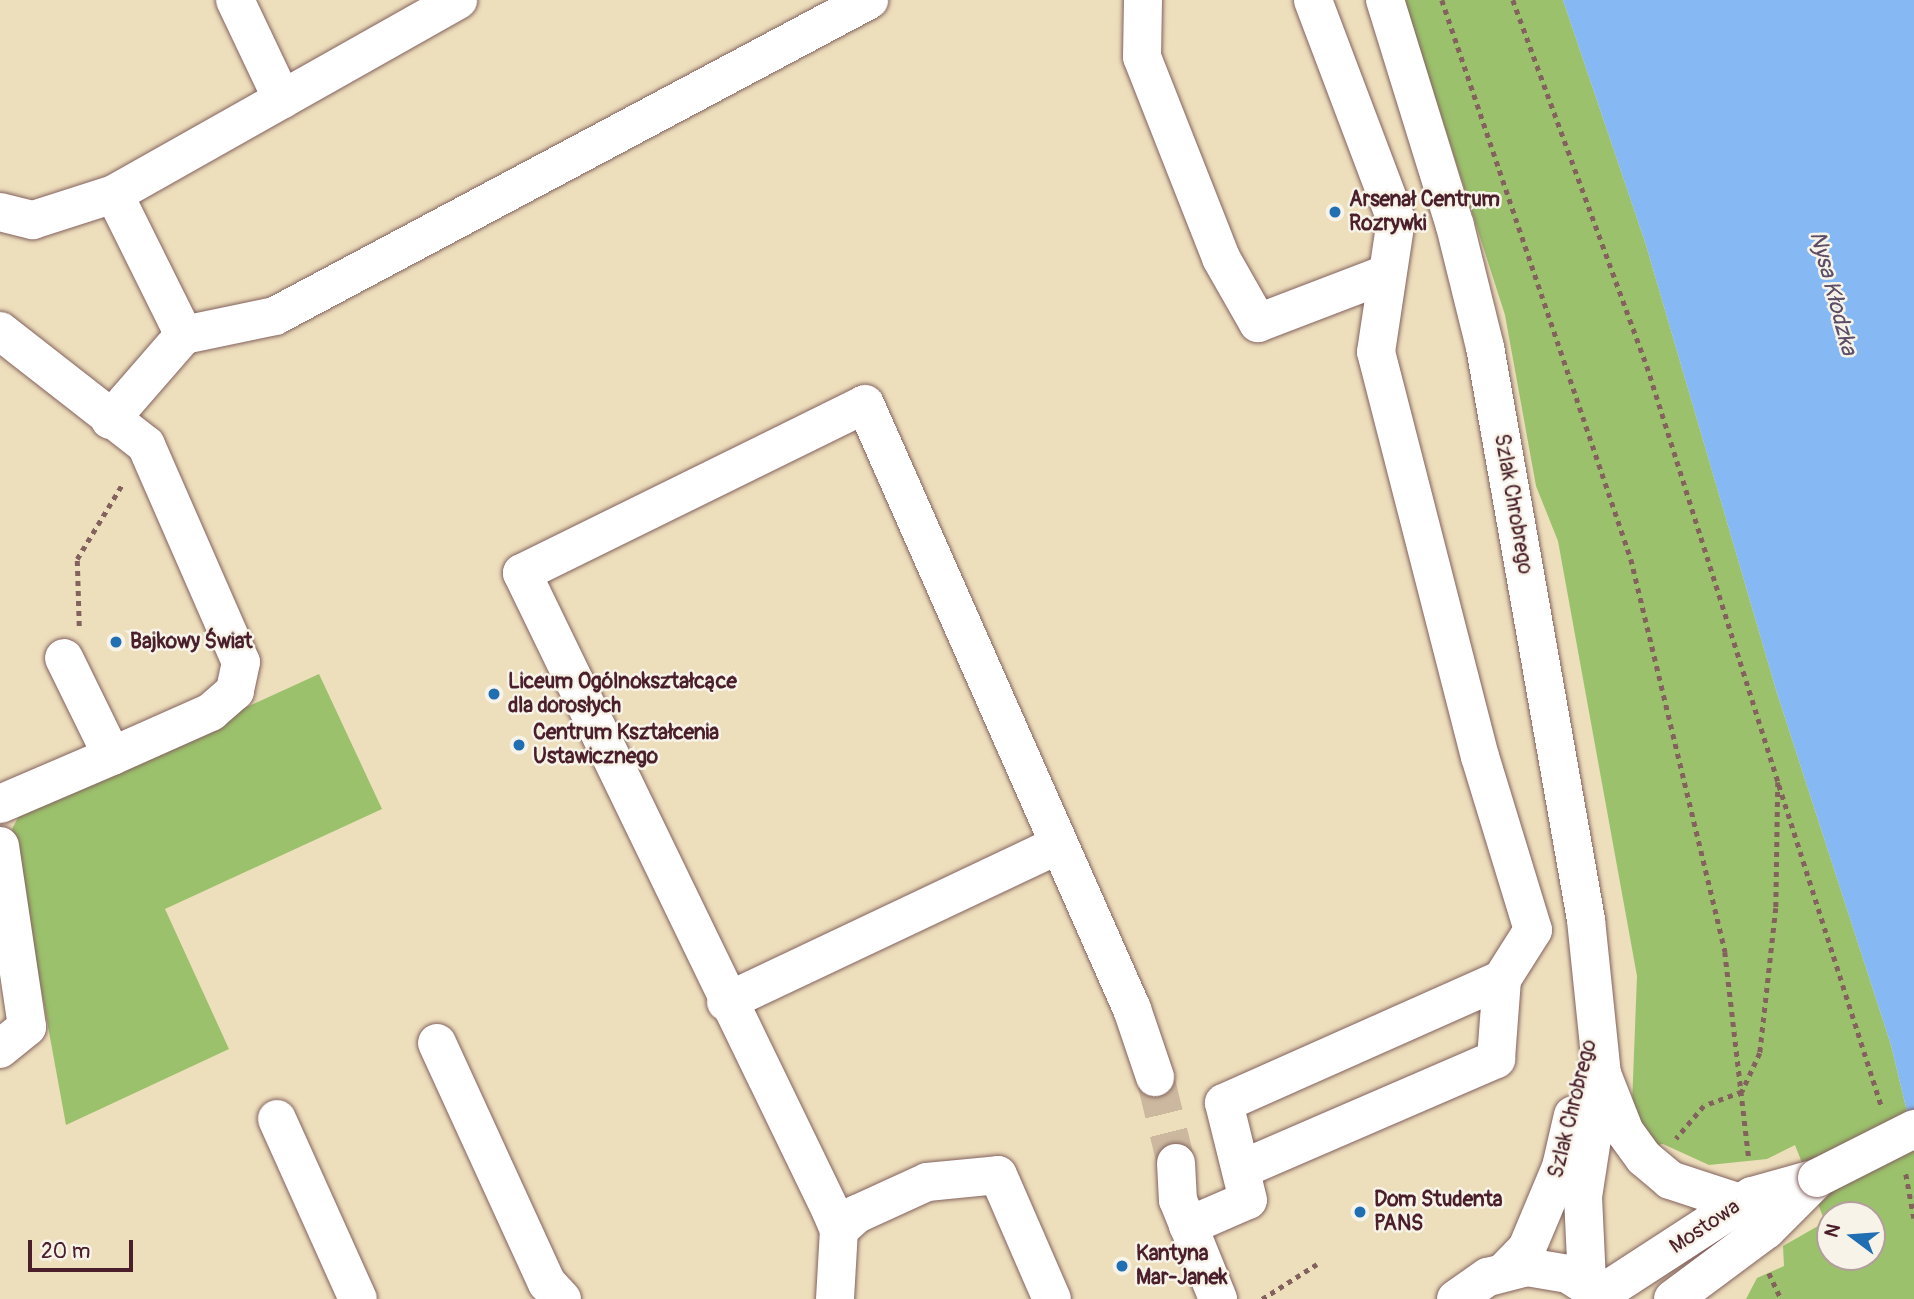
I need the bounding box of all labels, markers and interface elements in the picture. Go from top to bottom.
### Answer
place label: Arsenał Centrum Rozrywki [1349,187,1500,237]
marker: Arsenał Centrum Rozrywki [1327,204,1343,220]
water label: Nysa Kłodzka [1803,228,1863,358]
street label: Szlak Chrobrego [1488,432,1538,576]
place label: Bajkowy Świat [130,629,252,655]
marker: Bajkowy Świat [108,634,124,650]
place label: Liceum Ogólnokształcące dla dorosłych [508,669,737,719]
marker: Liceum Ogólnokształcące dla dorosłych [486,686,502,702]
place label: Centrum Kształcenia Ustawicznego [533,720,719,770]
marker: Centrum Kształcenia Ustawicznego [511,737,527,753]
street label: Szlak Chrobrego [1544,1037,1602,1181]
place label: Dom Studenta PANS [1374,1187,1503,1237]
street label: Mostowa [1665,1194,1745,1260]
north arrow [1816,1201,1886,1271]
marker: Dom Studenta PANS [1352,1204,1368,1220]
text: N [1819,1221,1846,1240]
scale bar [32,1226,136,1270]
text: 20 m [41,1238,90,1265]
place label: Kantyna Mar-Janek [1136,1241,1228,1291]
marker: Kantyna Mar-Janek [1114,1258,1130,1274]

